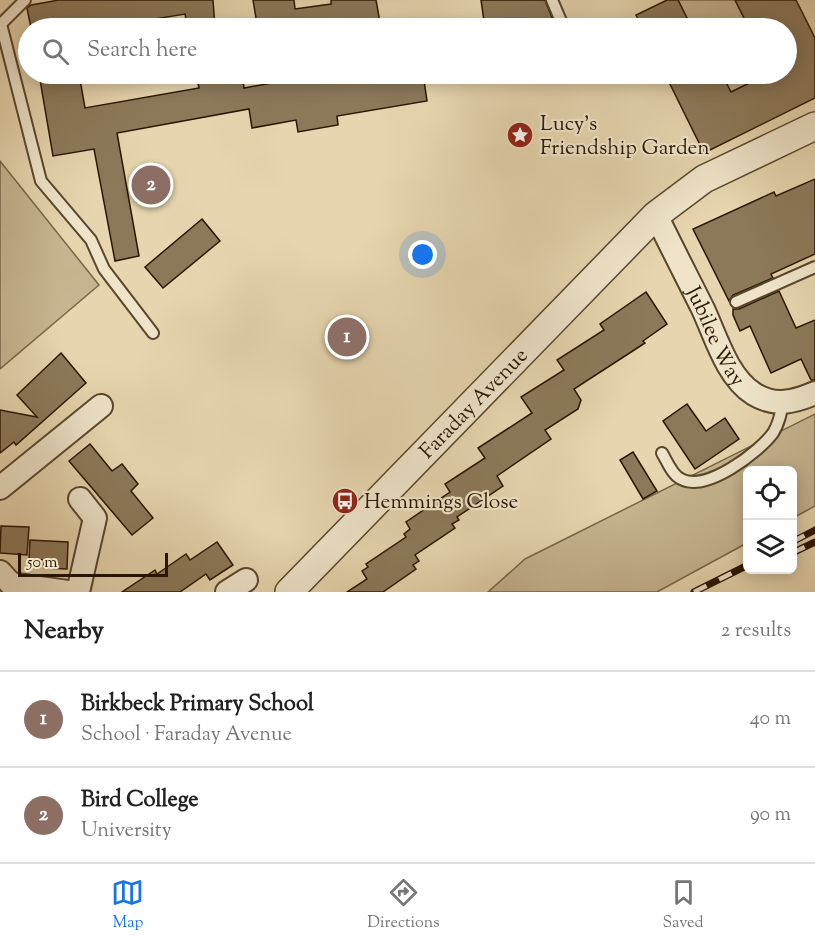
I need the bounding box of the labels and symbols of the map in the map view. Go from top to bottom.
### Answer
place label: Lucy's Friendship Garden [540,110,710,164]
place icon: Lucy's Friendship Garden [505,120,535,150]
pin: 2 [132,162,170,207]
your location [408,240,437,269]
street label: Jubilee Way [677,281,751,394]
pin: 1 [328,314,366,360]
street label: Faraday Avenue [413,342,536,466]
bus stop icon: Hemmings Close [330,486,360,516]
place label: Hemmings Close [364,488,518,518]
scale bar [18,550,168,578]

